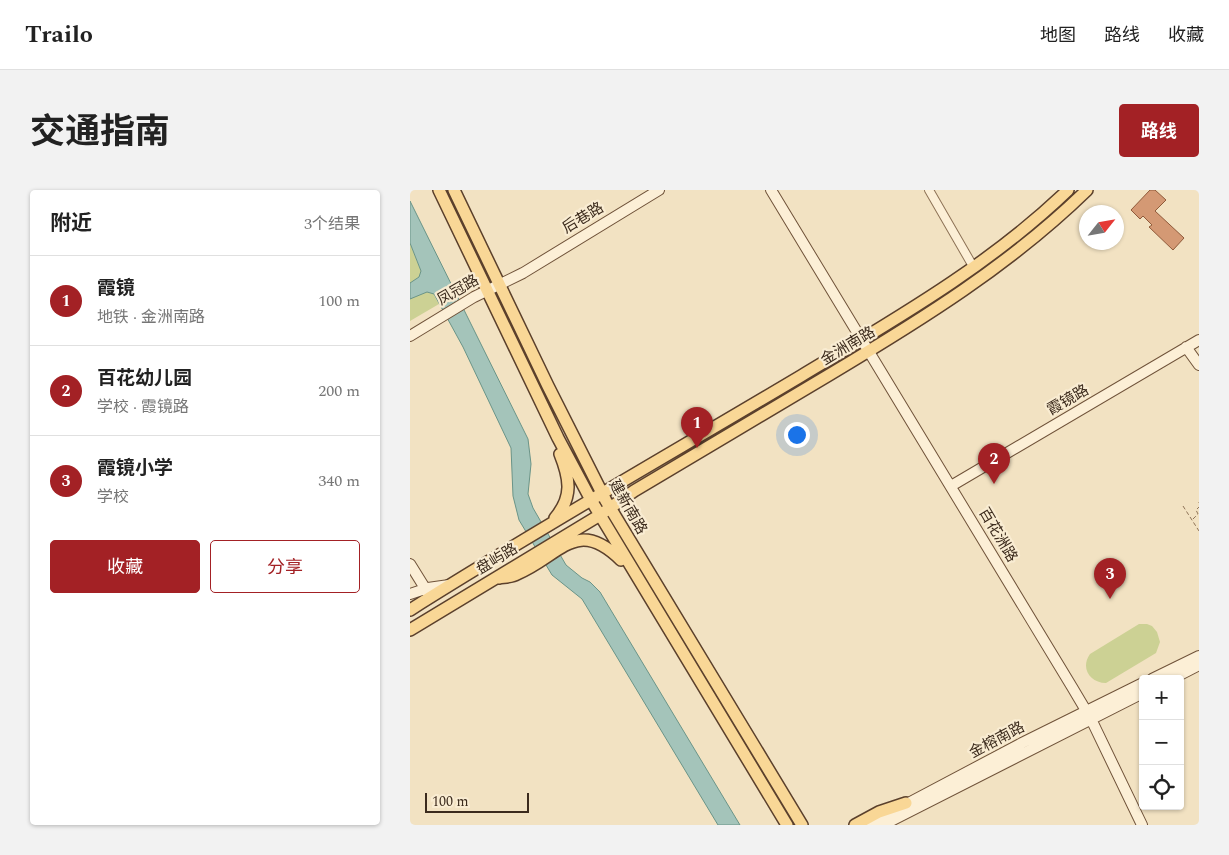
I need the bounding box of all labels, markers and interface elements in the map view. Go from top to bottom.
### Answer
text: Trailo [25,17,93,53]
text: 地图 [1040,22,1076,49]
text: 路线 [1104,22,1140,49]
text: 收藏 [1168,22,1204,49]
button: 路线 [1119,104,1199,157]
text: 交通指南 [30,106,170,159]
street label: 后巷路 [558,197,608,239]
north arrow [1079,205,1124,250]
text: 附近 [50,208,92,240]
text: 3个结果 [304,212,360,236]
street label: 凤冠路 [433,269,483,311]
text: 霞镜 [97,274,135,303]
text: 1 [62,289,70,313]
text: 100 m [318,289,360,313]
text: 地铁 · 金洲南路 [97,305,205,329]
street label: 金洲南路 [816,321,880,371]
text: 百花幼儿园 [97,364,192,393]
text: 2 [62,379,70,403]
text: 200 m [318,379,360,403]
street label: 霞镜路 [1043,379,1093,421]
text: 学校 · 霞镜路 [97,395,189,419]
pin: 1 [681,407,713,448]
your location [784,422,810,448]
pin: 2 [978,443,1010,484]
text: 霞镜小学 [97,454,173,483]
text: 3 [62,469,70,493]
text: 340 m [318,469,360,493]
street label: 建新南路 [603,475,653,539]
text: 学校 [97,485,129,509]
street label: 百花洲路 [973,503,1023,567]
street label: 盘屿路 [472,538,522,580]
button: 收藏 [50,540,200,593]
button: 分享 [210,540,360,593]
pin: 3 [1094,558,1126,599]
map controls [1139,675,1184,810]
button: + [1139,675,1184,720]
street label: 金榕南路 [965,716,1029,764]
button: − [1139,720,1184,765]
button: locate [1139,765,1184,810]
scale bar [425,790,529,813]
text: 100 m [432,791,469,812]

